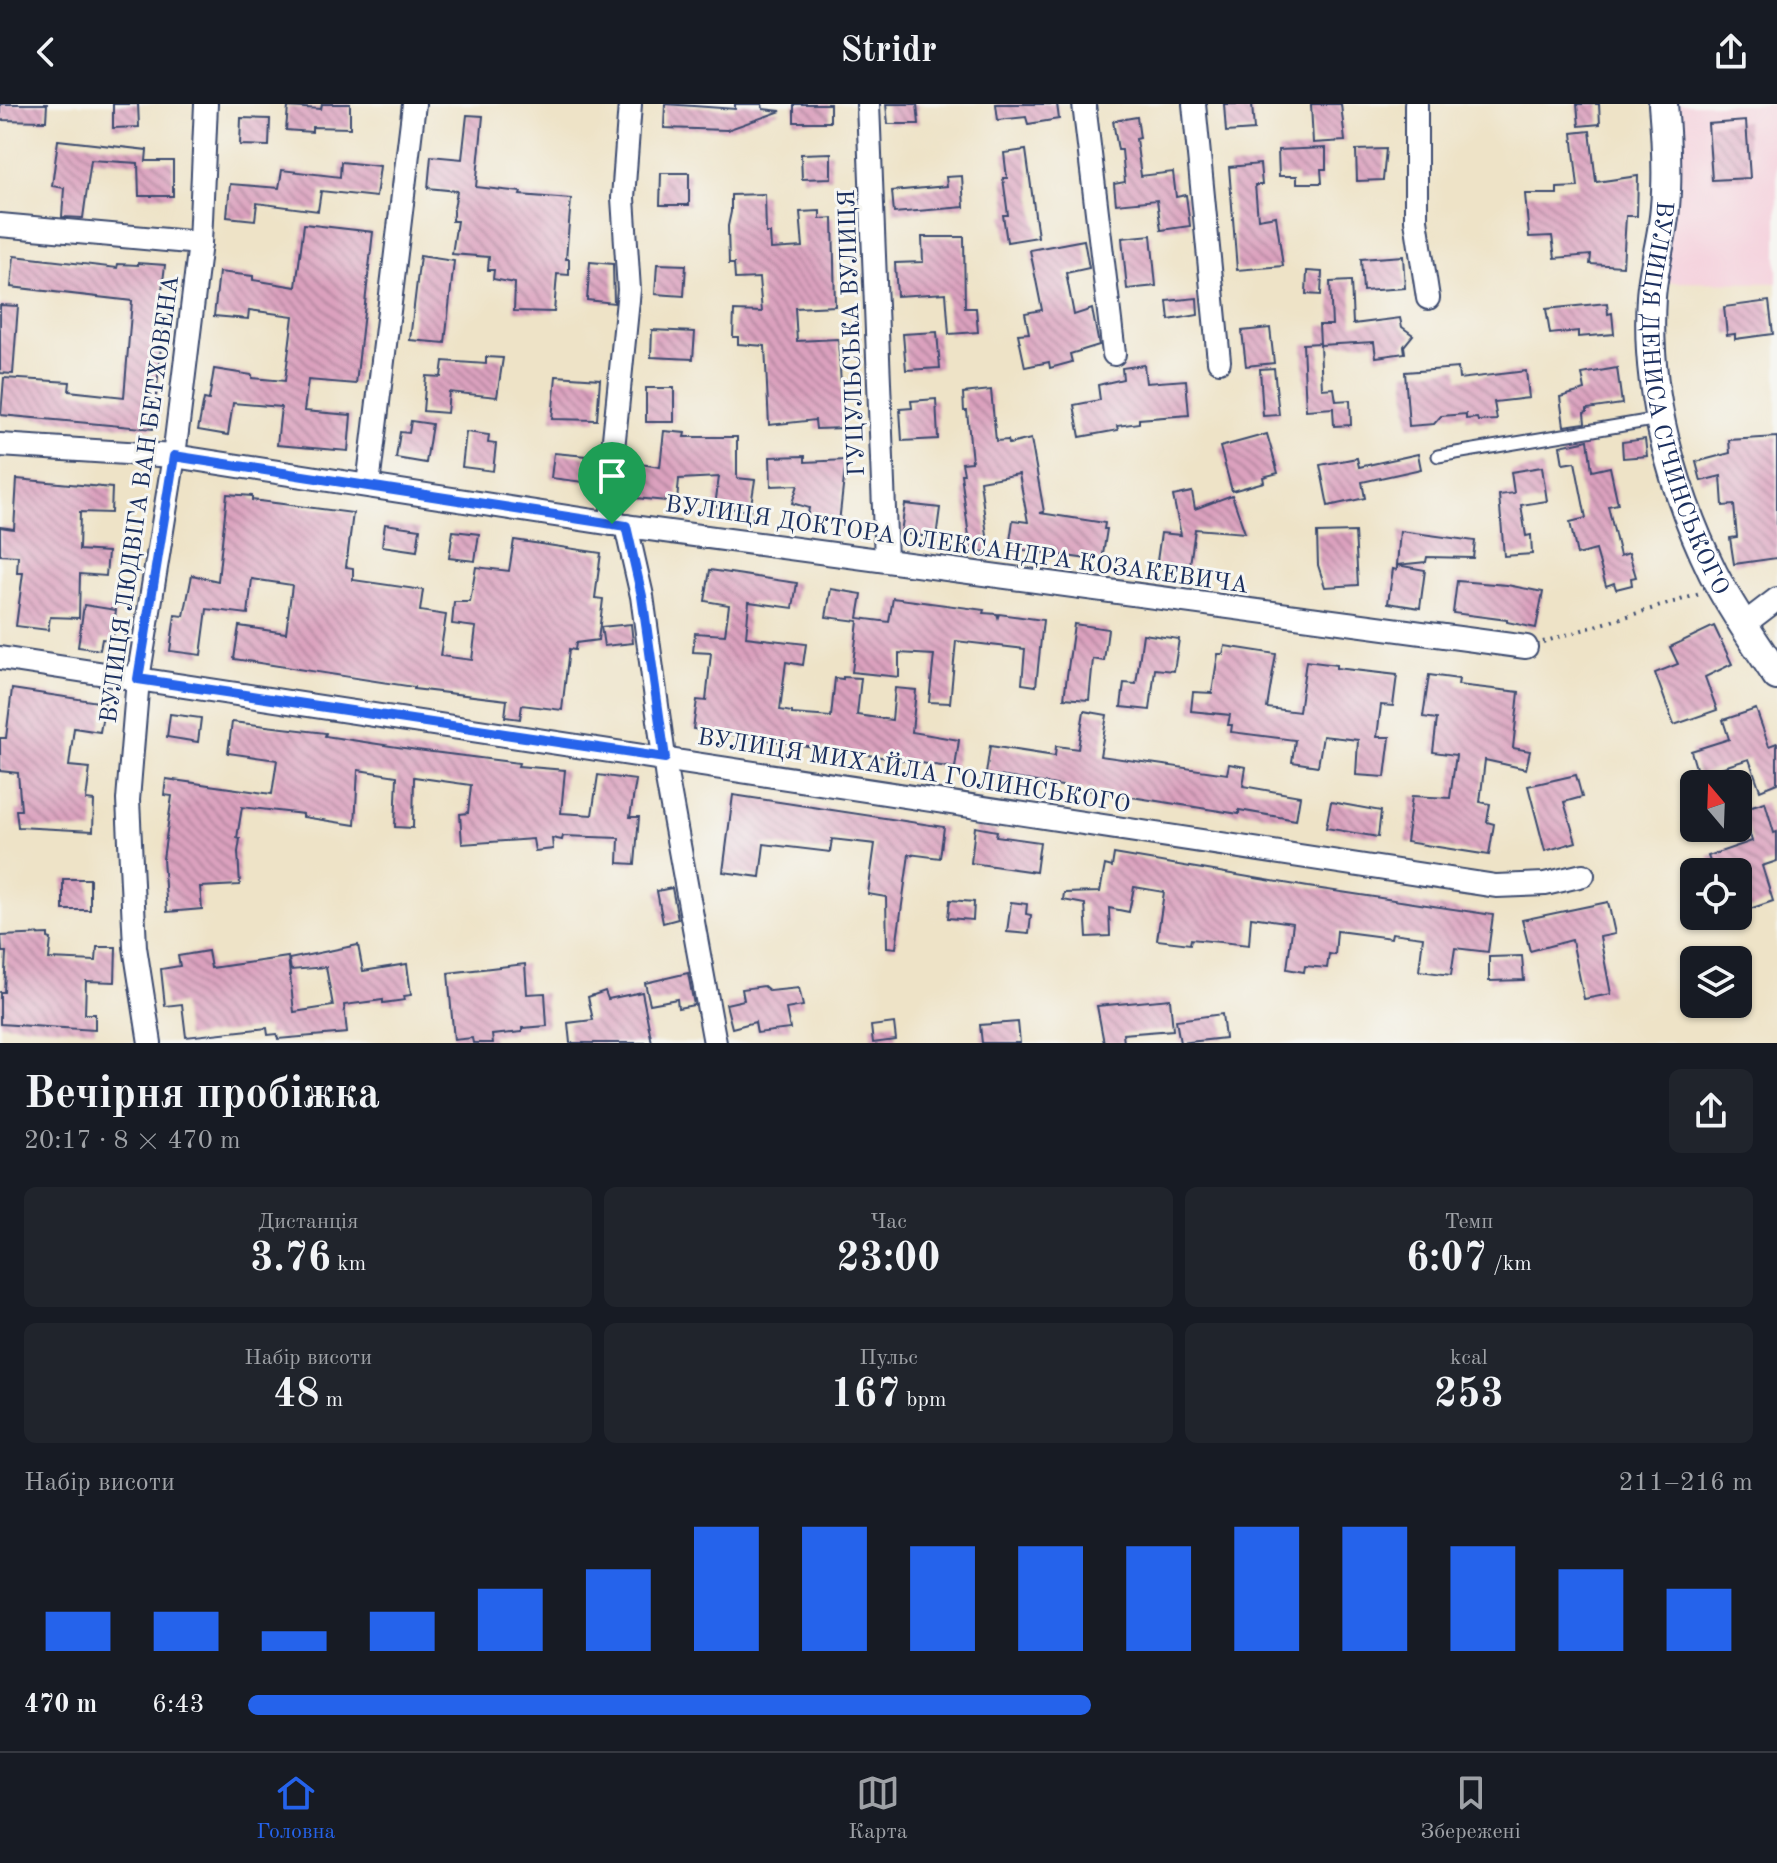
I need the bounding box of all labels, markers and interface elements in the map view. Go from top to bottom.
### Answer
icon: back [24,30,68,74]
icon: share [1709,30,1753,74]
text: Stridr [840,34,937,70]
street label: ГУЦУЛЬСЬКА ВУЛИЦЯ [836,189,870,477]
street label: ВУЛИЦЯ ДЕНИСА СІЧИНСЬКОГО [1636,200,1732,600]
street label: ВУЛИЦЯ ЛЮДВІГА ВАН БЕТХОВЕНА [98,274,184,725]
pin [578,442,646,524]
icon: arrive [590,454,634,498]
street label: ВУЛИЦЯ ДОКТОРА ОЛЕКСАНДРА КОЗАКЕВИЧА [663,493,1250,599]
street label: ВУЛИЦЯ МИХАЙЛА ГОЛИНСЬКОГО [695,721,1133,818]
north arrow [1680,770,1752,842]
map controls [1680,770,1752,1018]
button: locate [1680,858,1752,930]
button: layers [1680,946,1752,1018]
button: share [1669,1069,1753,1153]
text: Вечірня пробіжка [24,1073,380,1117]
text: 20:17 · 8 × 470 m [24,1128,241,1154]
text: Дистанція [258,1211,358,1233]
text: Час [870,1211,907,1233]
text: Темп [1444,1211,1493,1233]
text: 3.76 [250,1240,331,1280]
text: 23:00 [836,1240,940,1280]
text: 6:07 [1406,1240,1487,1280]
text: km [331,1253,366,1275]
text: /km [1487,1253,1532,1275]
text: Набір висоти [244,1347,372,1369]
text: Пульс [859,1347,918,1369]
text: kcal [1450,1347,1488,1369]
text: 48 [273,1376,320,1416]
text: 167 [831,1376,900,1416]
text: 253 [1434,1376,1504,1416]
text: m [320,1389,343,1411]
text: bpm [900,1389,946,1411]
text: Набір висоти [24,1470,175,1496]
text: 211–216 m [1618,1470,1753,1496]
text: 470 m [24,1692,97,1718]
text: 6:43 [152,1692,205,1718]
tab: Головна [256,1771,335,1846]
tab: Карта [848,1771,908,1846]
tab: Збережені [1420,1771,1521,1846]

